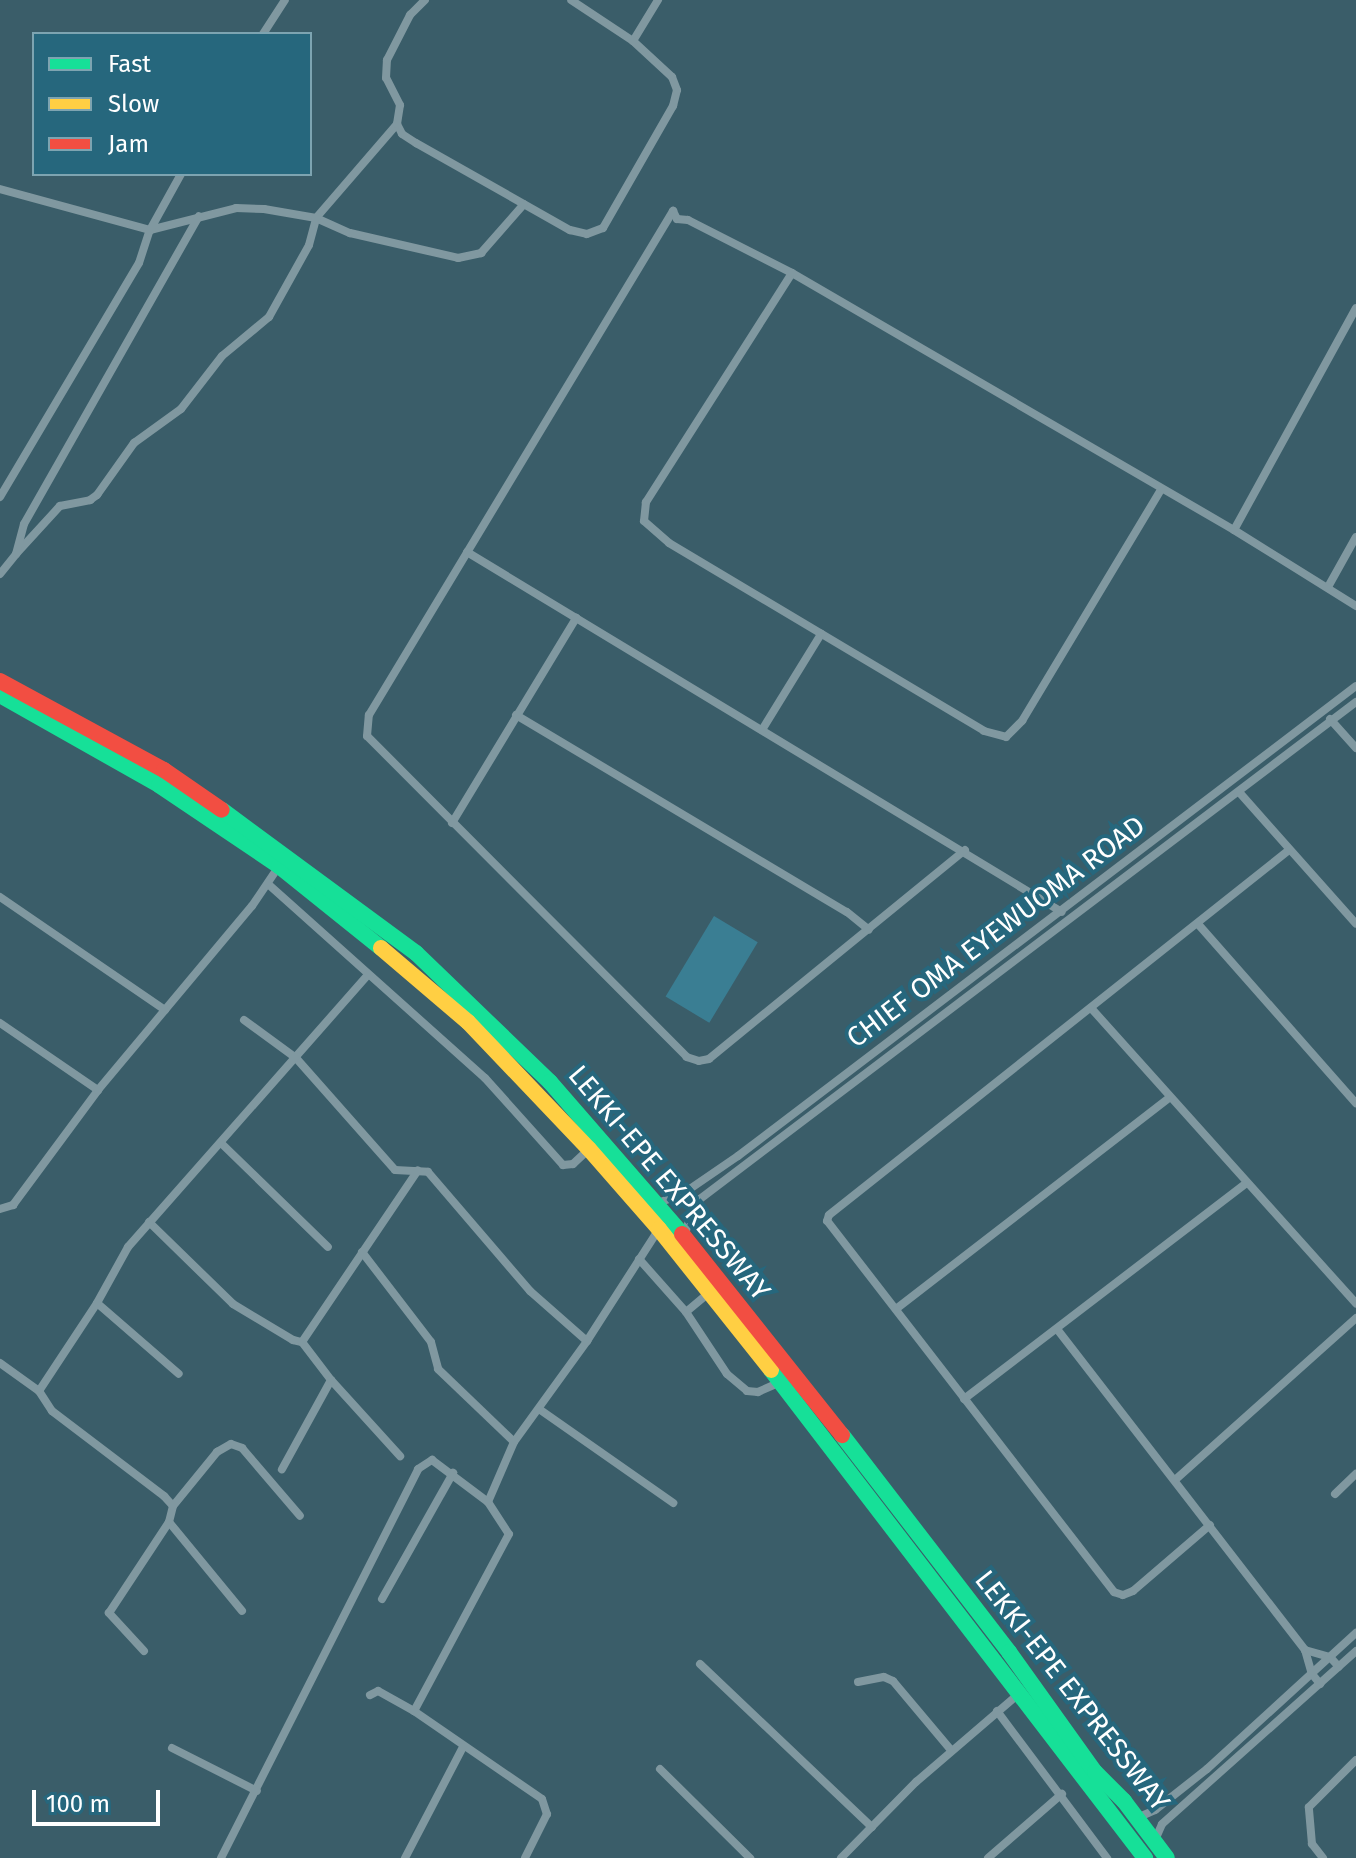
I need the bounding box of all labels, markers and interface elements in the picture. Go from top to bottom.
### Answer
legend [32,32,312,176]
text: Fast [108,50,151,78]
text: Slow [108,90,159,118]
text: Jam [108,130,149,158]
street label: CHIEF OMA EYEWUOMA ROAD [840,809,1152,1055]
street label: LEKKI-EPE EXPRESSWAY [561,1059,777,1307]
street label: LEKKI-EPE EXPRESSWAY [968,1564,1176,1818]
scale bar [36,1774,164,1824]
text: 100 m [46,1790,110,1818]

